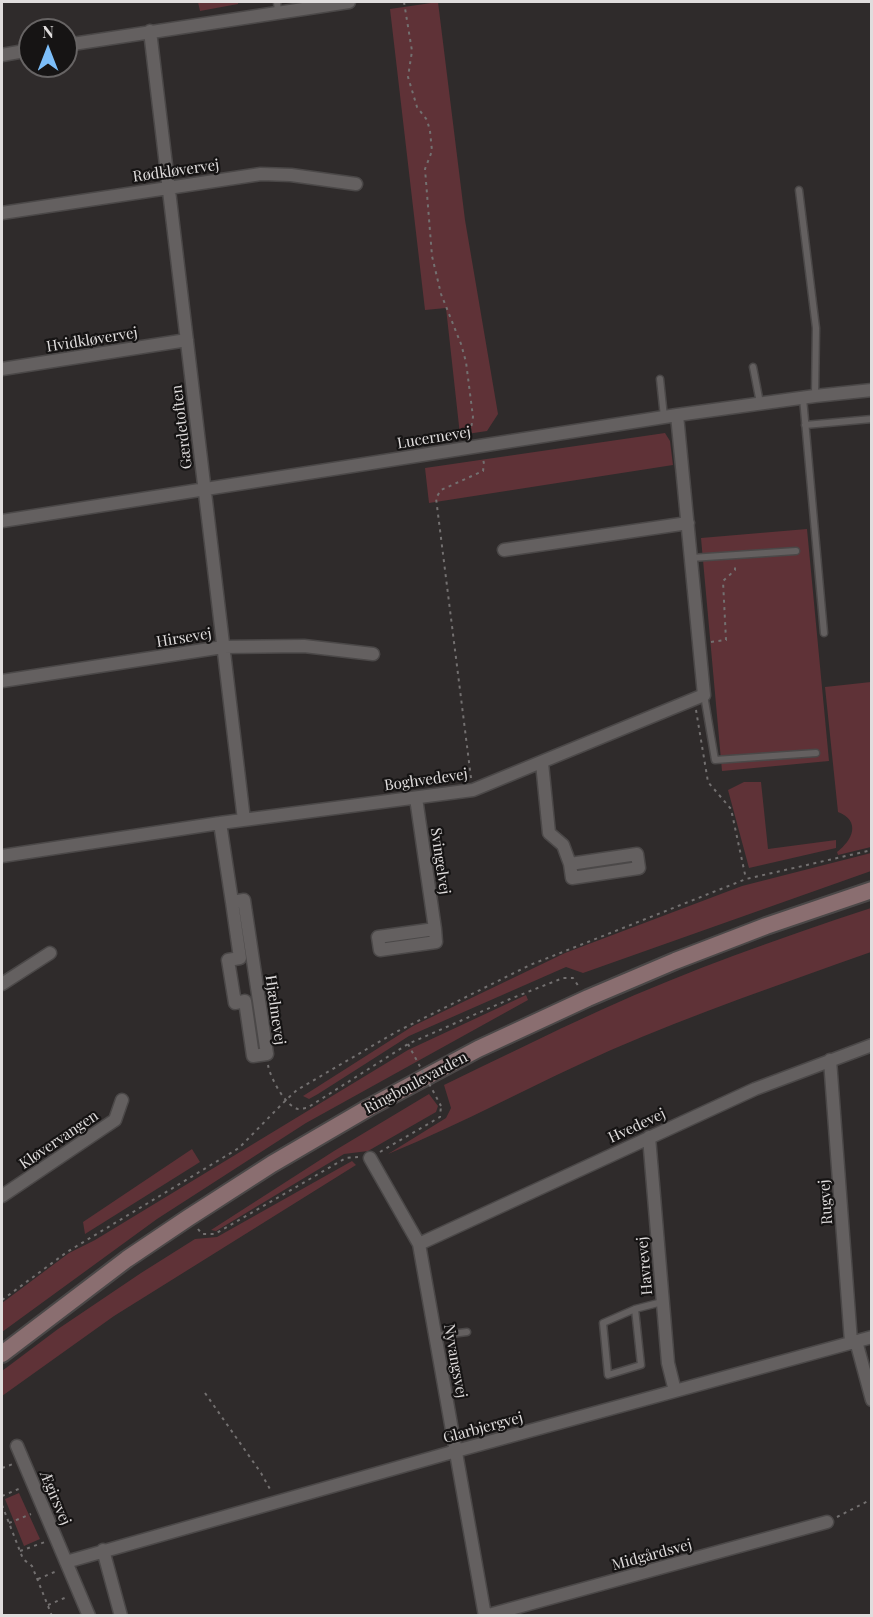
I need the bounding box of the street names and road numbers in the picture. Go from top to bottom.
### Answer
street label: Rødkløvervej [132,156,220,186]
street label: Hvidkløvervej [45,324,139,356]
street label: Gærdetoften [168,384,196,470]
street label: Lucernevej [396,423,472,453]
street label: Hirsevej [155,625,213,651]
street label: Boghvedevej [383,765,469,795]
street label: Svingelvej [426,827,454,895]
street label: Hjælmevej [261,974,289,1046]
street label: Ringboulevarden [361,1048,471,1118]
street label: Hvedevej [606,1105,668,1147]
street label: Kløvervangen [16,1107,102,1173]
street label: Rugvej [815,1179,837,1225]
street label: Havrevej [633,1236,657,1296]
street label: Nyvangsvej [440,1323,470,1399]
street label: Glarbjergvej [441,1409,525,1447]
street label: Ægirsvej [36,1468,74,1528]
street label: Midgårdsvej [610,1536,694,1574]

